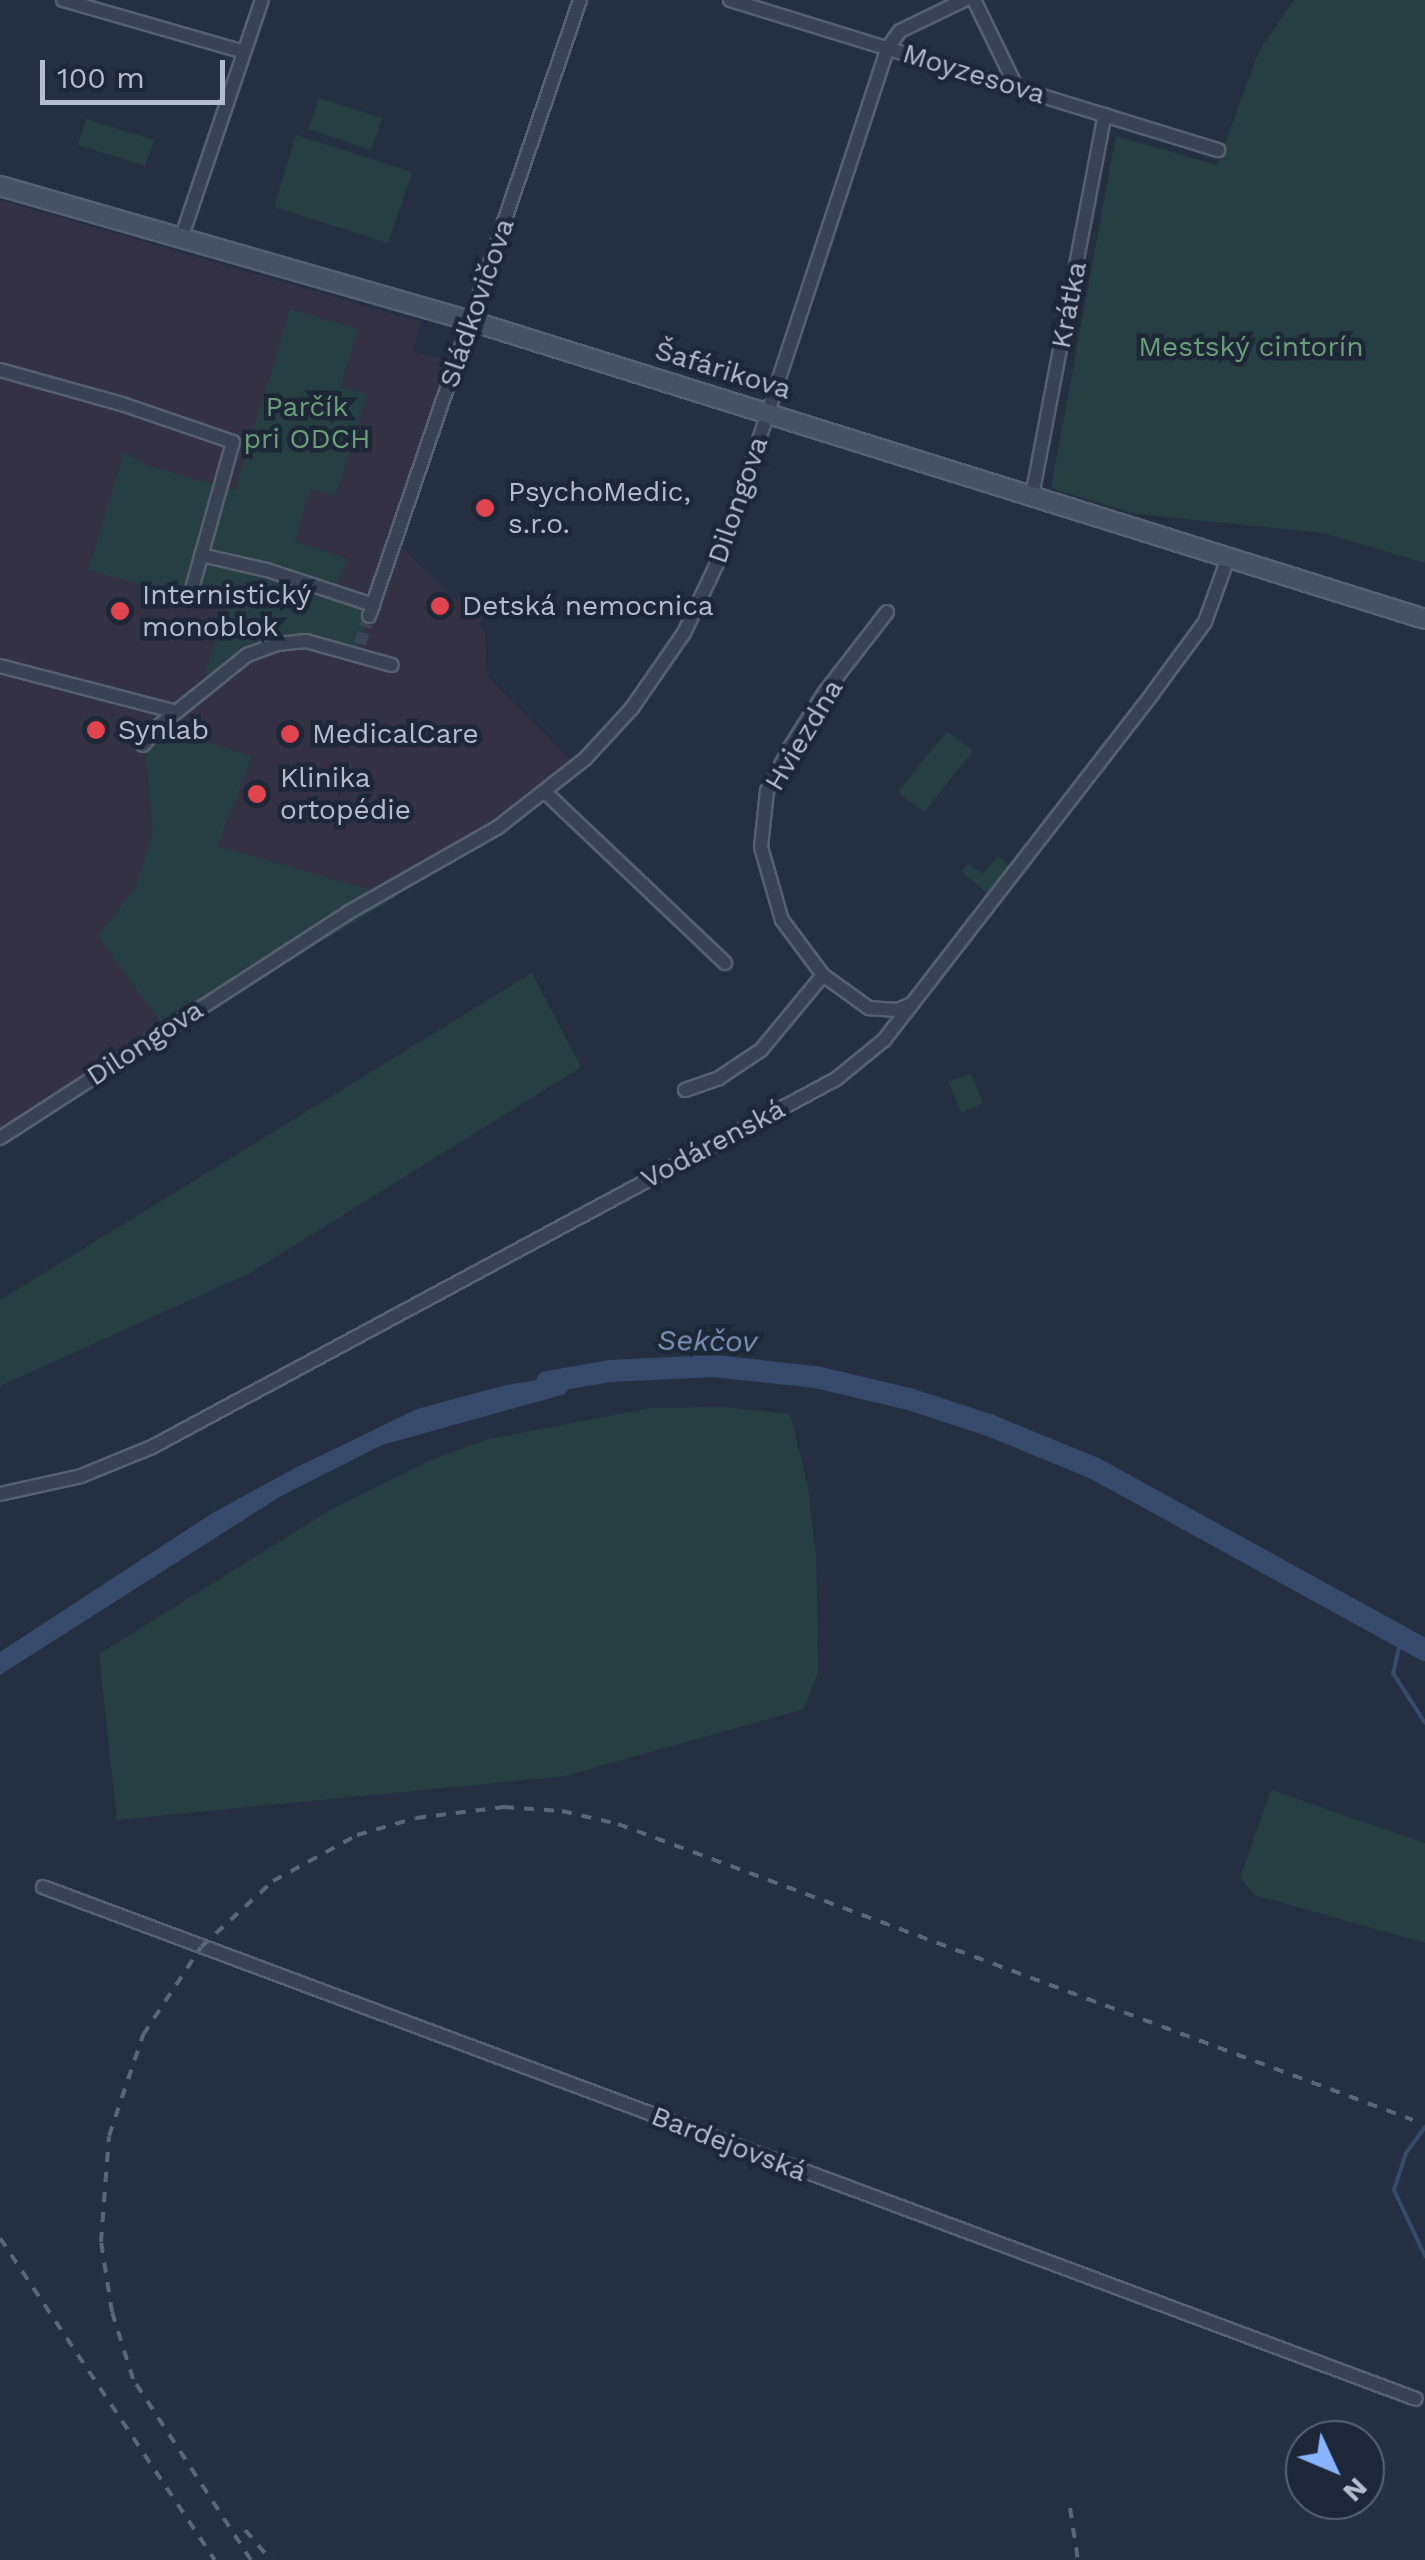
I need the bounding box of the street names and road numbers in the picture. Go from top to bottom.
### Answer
street label: Moyzesova [899,36,1049,112]
street label: Sládkovičova [432,214,522,392]
street label: Krátka [1044,259,1094,351]
street label: Šafárikova [651,333,795,407]
street label: Dilongova [701,432,775,568]
street label: Hviezdna [758,673,850,797]
street label: Dilongova [81,993,209,1093]
street label: Vodárenská [635,1092,791,1196]
street label: Bardejovská [647,2099,811,2189]

